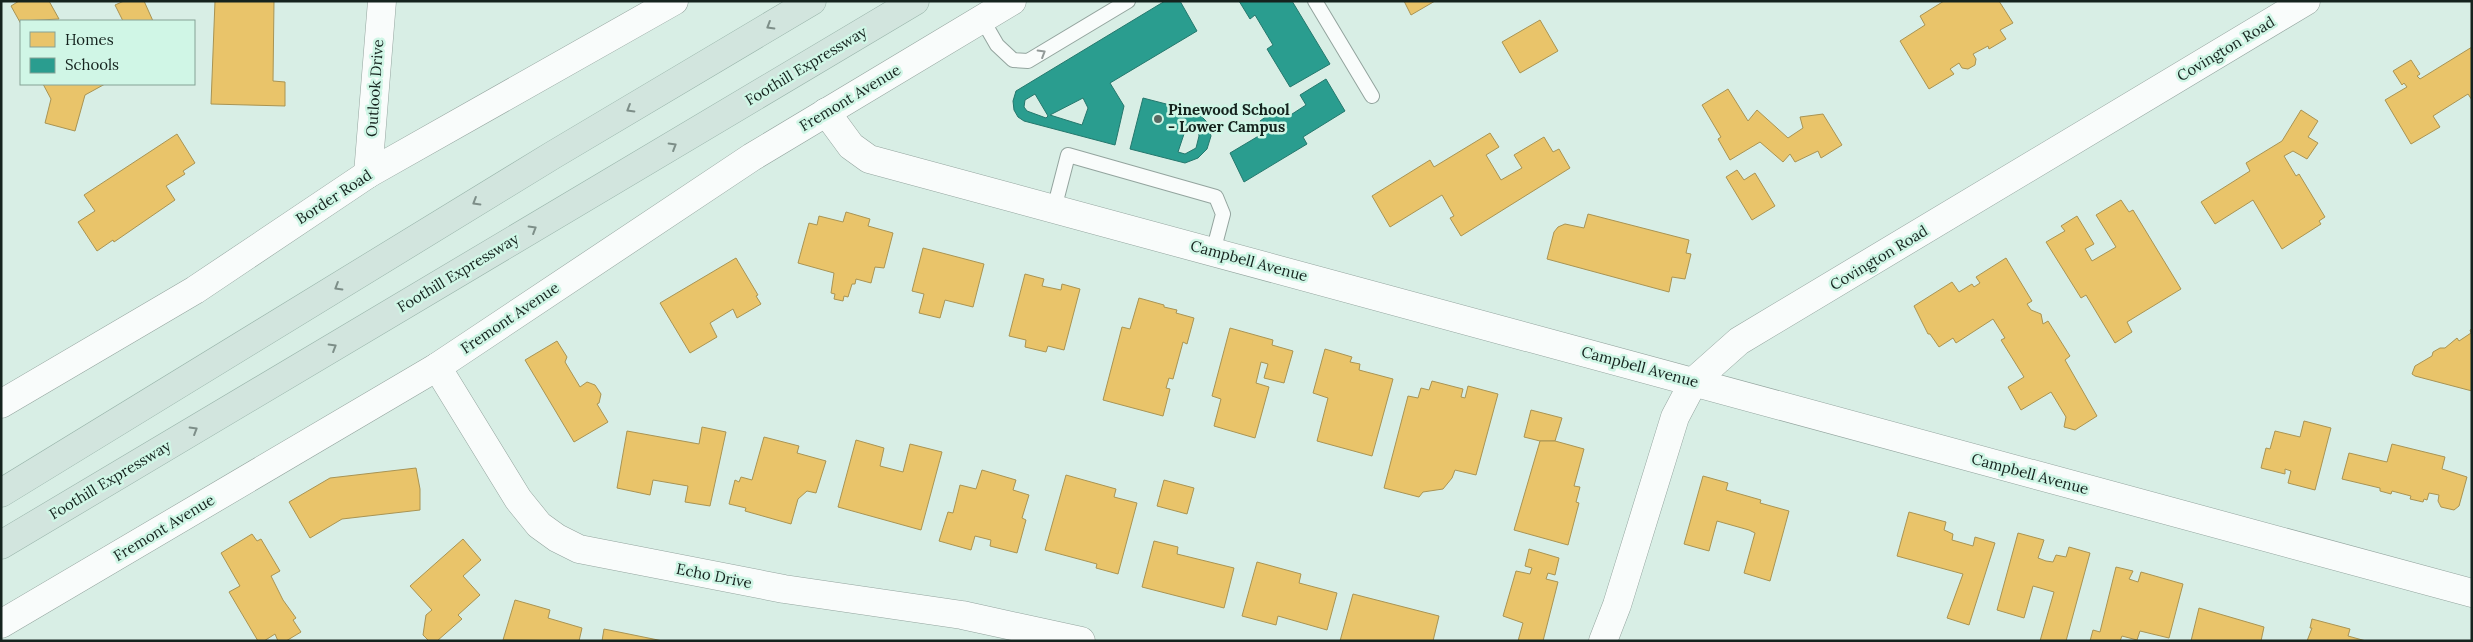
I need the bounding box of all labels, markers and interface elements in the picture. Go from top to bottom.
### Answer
street label: Covington Road [2173,12,2278,85]
legend [20,20,195,85]
one-way arrow [766,20,775,30]
street label: Foothill Expressway [741,22,870,109]
text: Homes [65,30,114,49]
street label: Outlook Drive [362,39,387,137]
one-way arrow [1037,49,1046,59]
text: Schools [65,55,119,74]
street label: Fremont Avenue [796,60,904,135]
place label: Pinewood School - Lower Campus [1168,100,1290,136]
one-way arrow [627,103,636,113]
marker: Pinewood School - Lower Campus [1152,113,1164,125]
one-way arrow [667,142,676,152]
street label: Border Road [292,165,375,228]
one-way arrow [473,196,482,206]
street label: Covington Road [1826,221,1931,294]
one-way arrow [528,225,537,235]
street label: Foothill Expressway [393,229,522,316]
street label: Campbell Avenue [1188,236,1310,285]
street label: Fremont Avenue [457,278,562,357]
one-way arrow [334,281,343,290]
street label: Campbell Avenue [1579,342,1701,391]
one-way arrow [328,344,337,354]
one-way arrow [188,427,197,437]
street label: Foothill Expressway [45,436,174,523]
street label: Campbell Avenue [1969,449,2091,498]
street label: Fremont Avenue [110,490,218,565]
street label: Echo Drive [675,559,753,592]

